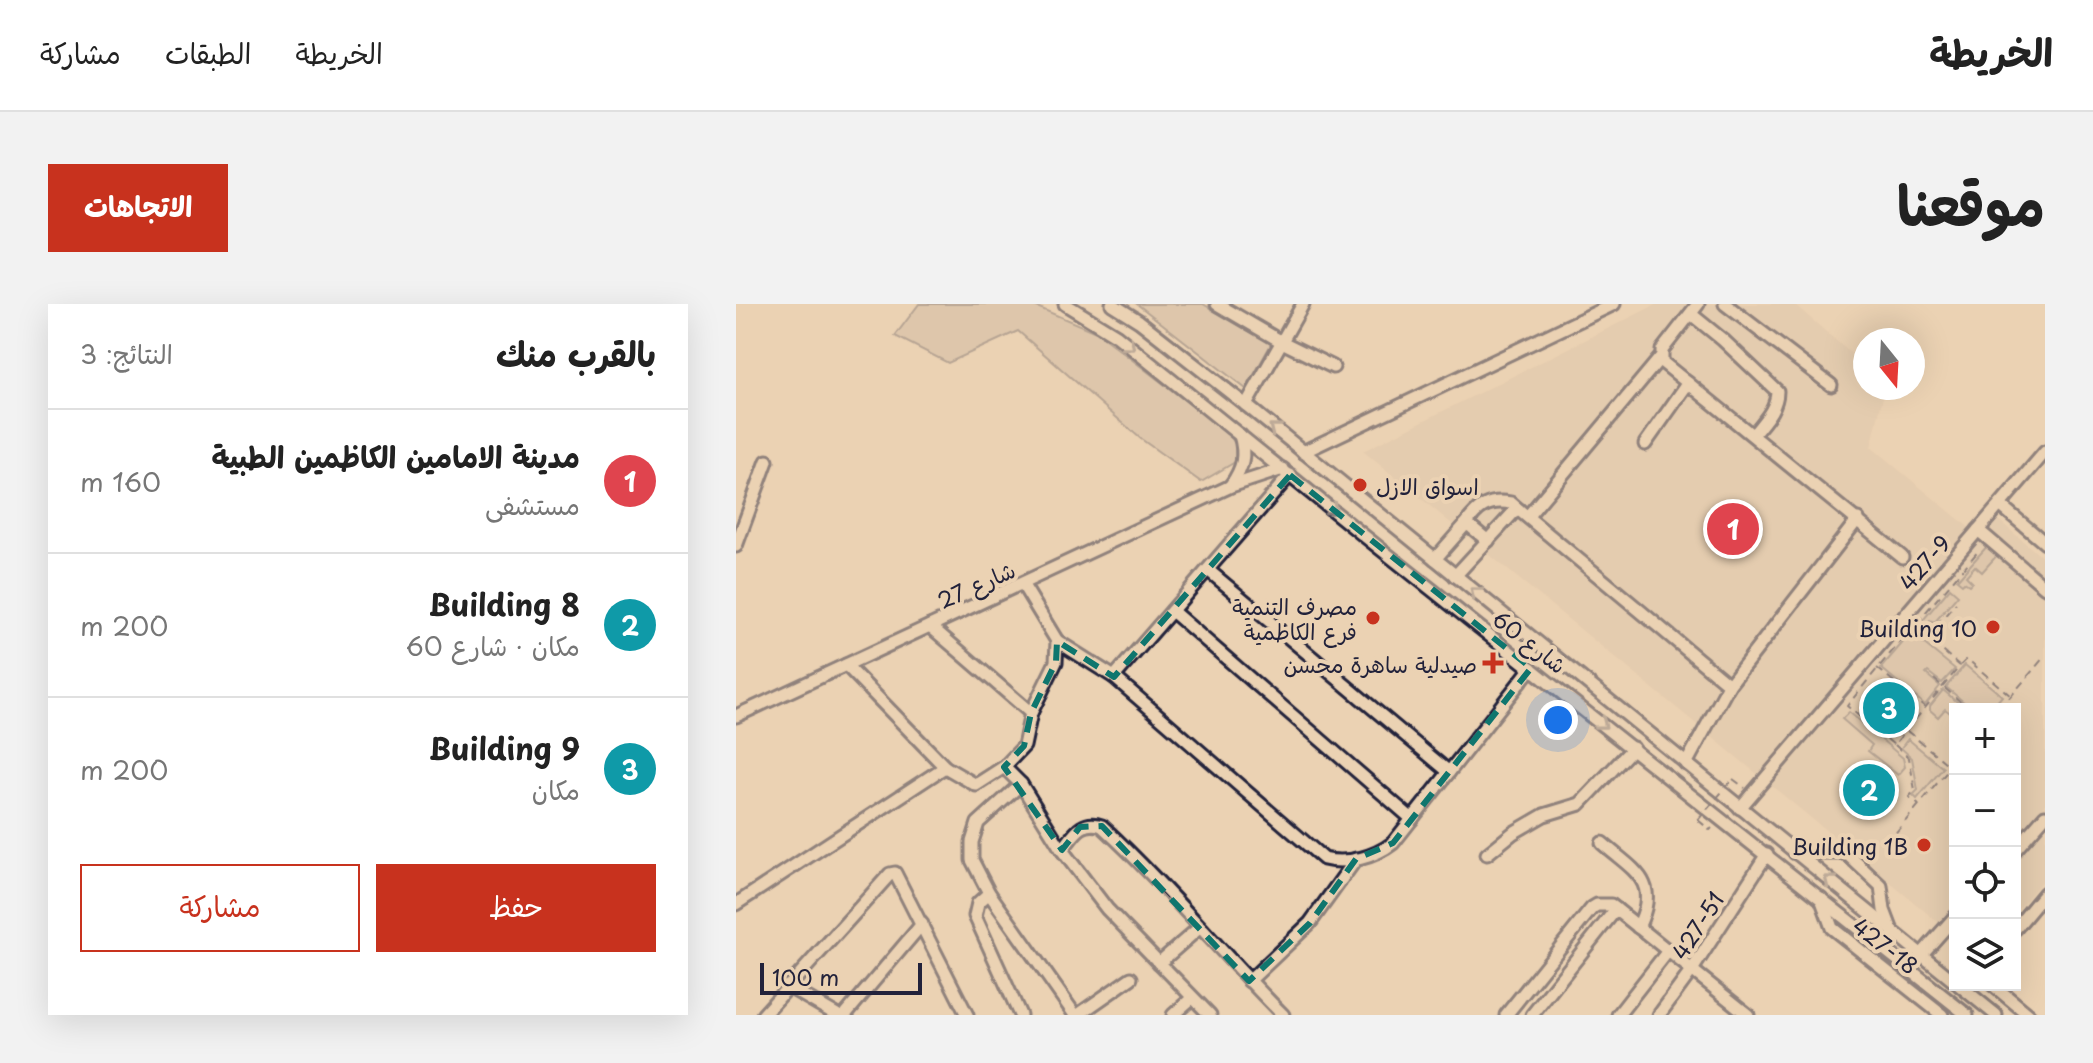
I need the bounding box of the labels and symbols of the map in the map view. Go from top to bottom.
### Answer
north arrow [1853,328,1925,400]
one-way arrow [1121,336,1136,351]
one-way arrow [1269,423,1283,438]
place label: اسواق الازل [1376,469,1479,502]
marker: اسواق الازل [1351,476,1369,494]
pin: 1 [1707,499,1759,559]
one-way arrow [1323,500,1338,515]
street label: 427-9 [1890,527,1958,597]
street label: شارع 27 [932,552,1021,617]
one-way arrow [1470,587,1485,602]
place label: مصرف التنمية فرع الكاظمية [1232,589,1357,648]
street label: شارع 60 [1485,601,1574,681]
marker: مصرف التنمية فرع الكاظمية [1364,609,1382,627]
place label: Building 10 [1858,611,1977,644]
marker: Building 10 [1984,618,2002,636]
place label: صيدلية ساهرة محسن [1284,647,1477,680]
marker: صيدلية ساهرة محسن [1484,654,1502,672]
pin: 3 [1863,678,1915,738]
your location [1538,700,1578,740]
one-way arrow [1593,714,1608,728]
pin: 2 [1843,760,1895,820]
place label: Building 1B [1791,829,1908,862]
marker: Building 1B [1915,836,1933,854]
one-way arrow [1824,875,1838,890]
street label: 427-51 [1663,885,1731,965]
street label: 427-18 [1846,909,1926,981]
scale bar [760,959,922,995]

